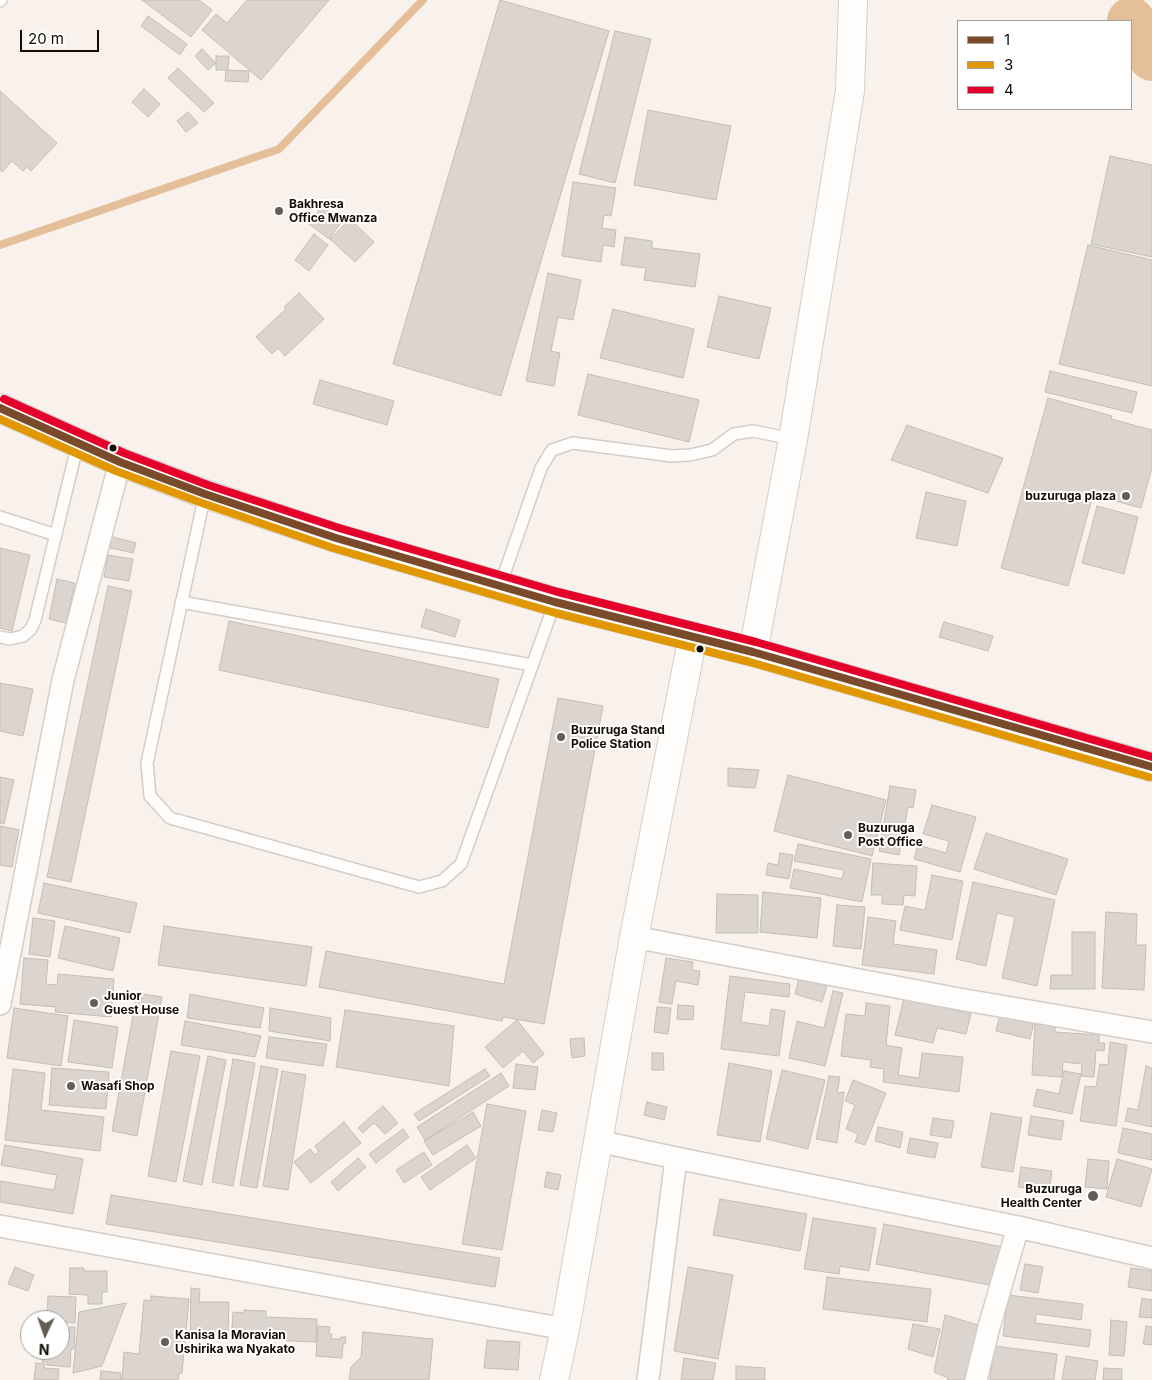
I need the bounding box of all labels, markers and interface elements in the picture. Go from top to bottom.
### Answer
scale bar [22,20,101,52]
legend [957,20,1132,110]
text: 20 m [28,29,64,48]
text: 1 [1004,30,1010,49]
text: 3 [1004,55,1013,74]
text: 4 [1004,80,1014,99]
place label: Bakhresa Office Mwanza [289,197,377,225]
marker: Bakhresa Office Mwanza [273,205,285,217]
unlabelled marker [108,443,118,453]
place label: buzuruga plaza [1025,489,1116,503]
marker: buzuruga plaza [1120,490,1132,502]
unlabelled marker [695,644,705,654]
place label: Buzuruga Stand Police Station [571,723,665,751]
marker: Buzuruga Stand Police Station [555,731,567,743]
place label: Buzuruga Post Office [858,821,923,849]
marker: Buzuruga Post Office [842,829,854,841]
place label: Junior Guest House [104,989,179,1017]
marker: Junior Guest House [88,997,100,1009]
place label: Wasafi Shop [81,1079,155,1093]
marker: Wasafi Shop [65,1080,77,1092]
place label: Buzuruga Health Center [1001,1182,1082,1210]
marker: Buzuruga Health Center [1086,1189,1100,1203]
north arrow [20,1310,70,1360]
place label: Kanisa la Moravian Ushirika wa Nyakato [175,1328,295,1356]
marker: Kanisa la Moravian Ushirika wa Nyakato [159,1336,171,1348]
text: N [38,1341,50,1358]

